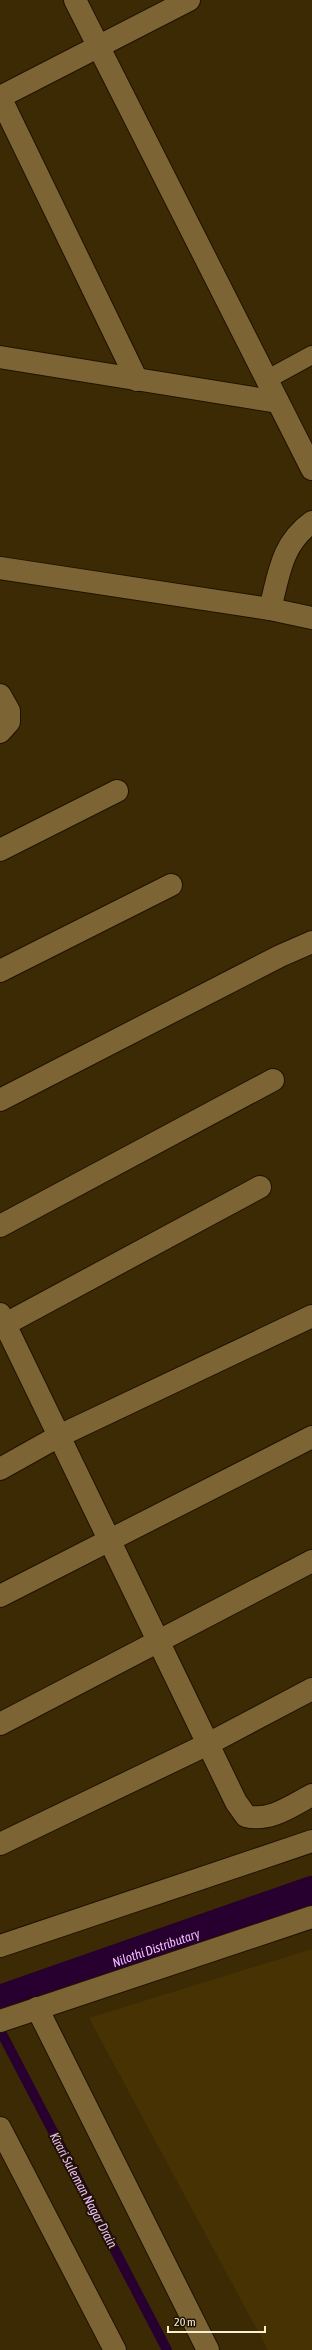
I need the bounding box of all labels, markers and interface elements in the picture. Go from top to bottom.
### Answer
water label: Nilothi Distributary [110,1926,202,1970]
water label: Kirari Suleman Nagar Drain [47,2130,121,2251]
scale bar [168,2308,265,2334]
text: 20 m [174,2315,196,2329]

